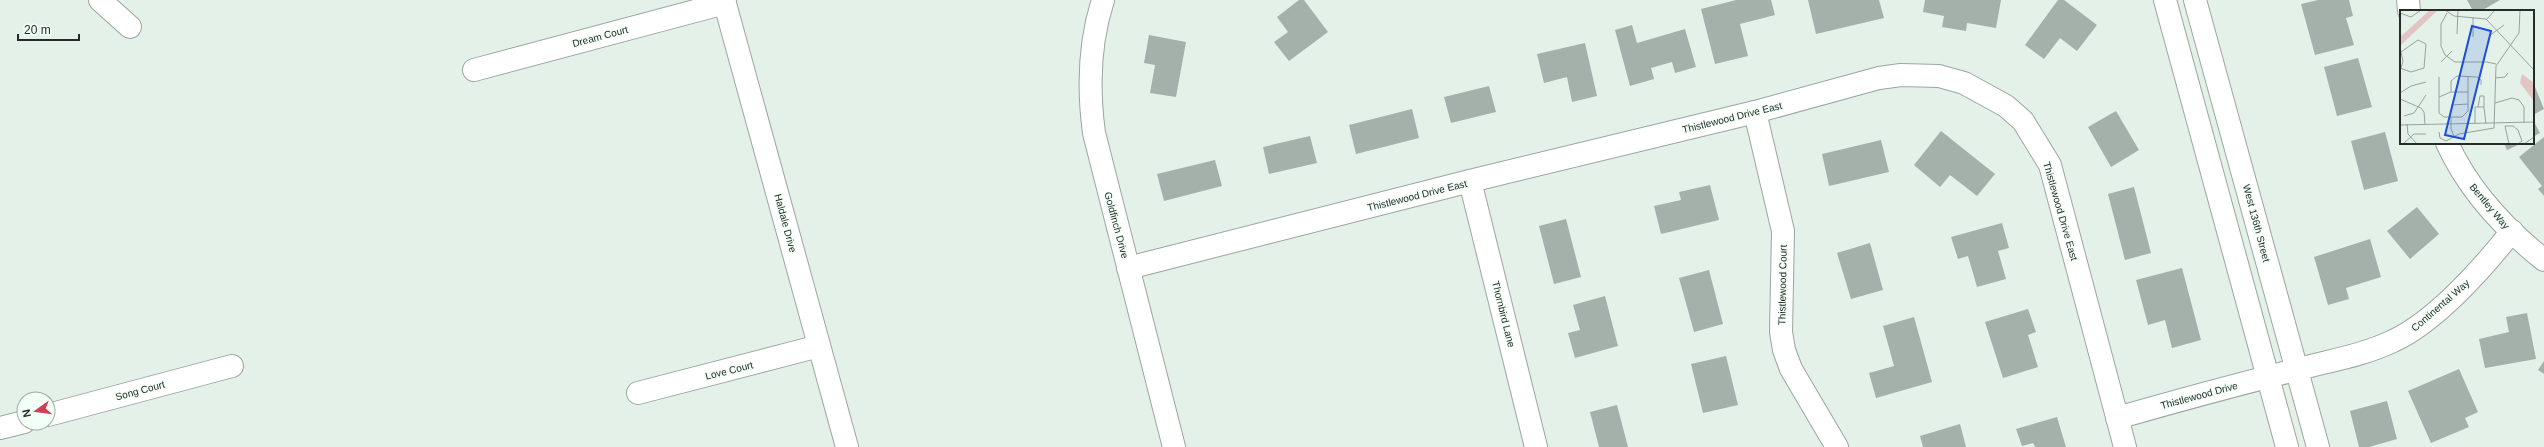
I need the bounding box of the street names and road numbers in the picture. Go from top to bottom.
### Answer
street label: Dream Court [571,24,629,49]
street label: Thistlewood Drive East [1681,100,1783,135]
street label: Thistlewood Drive East [2041,160,2080,262]
street label: Thistlewood Drive East [1366,178,1468,213]
street label: Bentley Way [2467,181,2512,231]
street label: West 136th Street [2241,183,2272,263]
street label: Goldfinch Drive [1102,191,1131,260]
street label: Haldale Drive [772,193,799,254]
street label: Thistlewood Court [1776,244,1789,325]
street label: Continental Way [2409,277,2471,333]
street label: Thornbird Lane [1490,280,1517,349]
street label: Love Court [704,359,754,382]
street label: Song Court [114,379,166,402]
street label: Thistlewood Drive [2159,380,2239,411]

